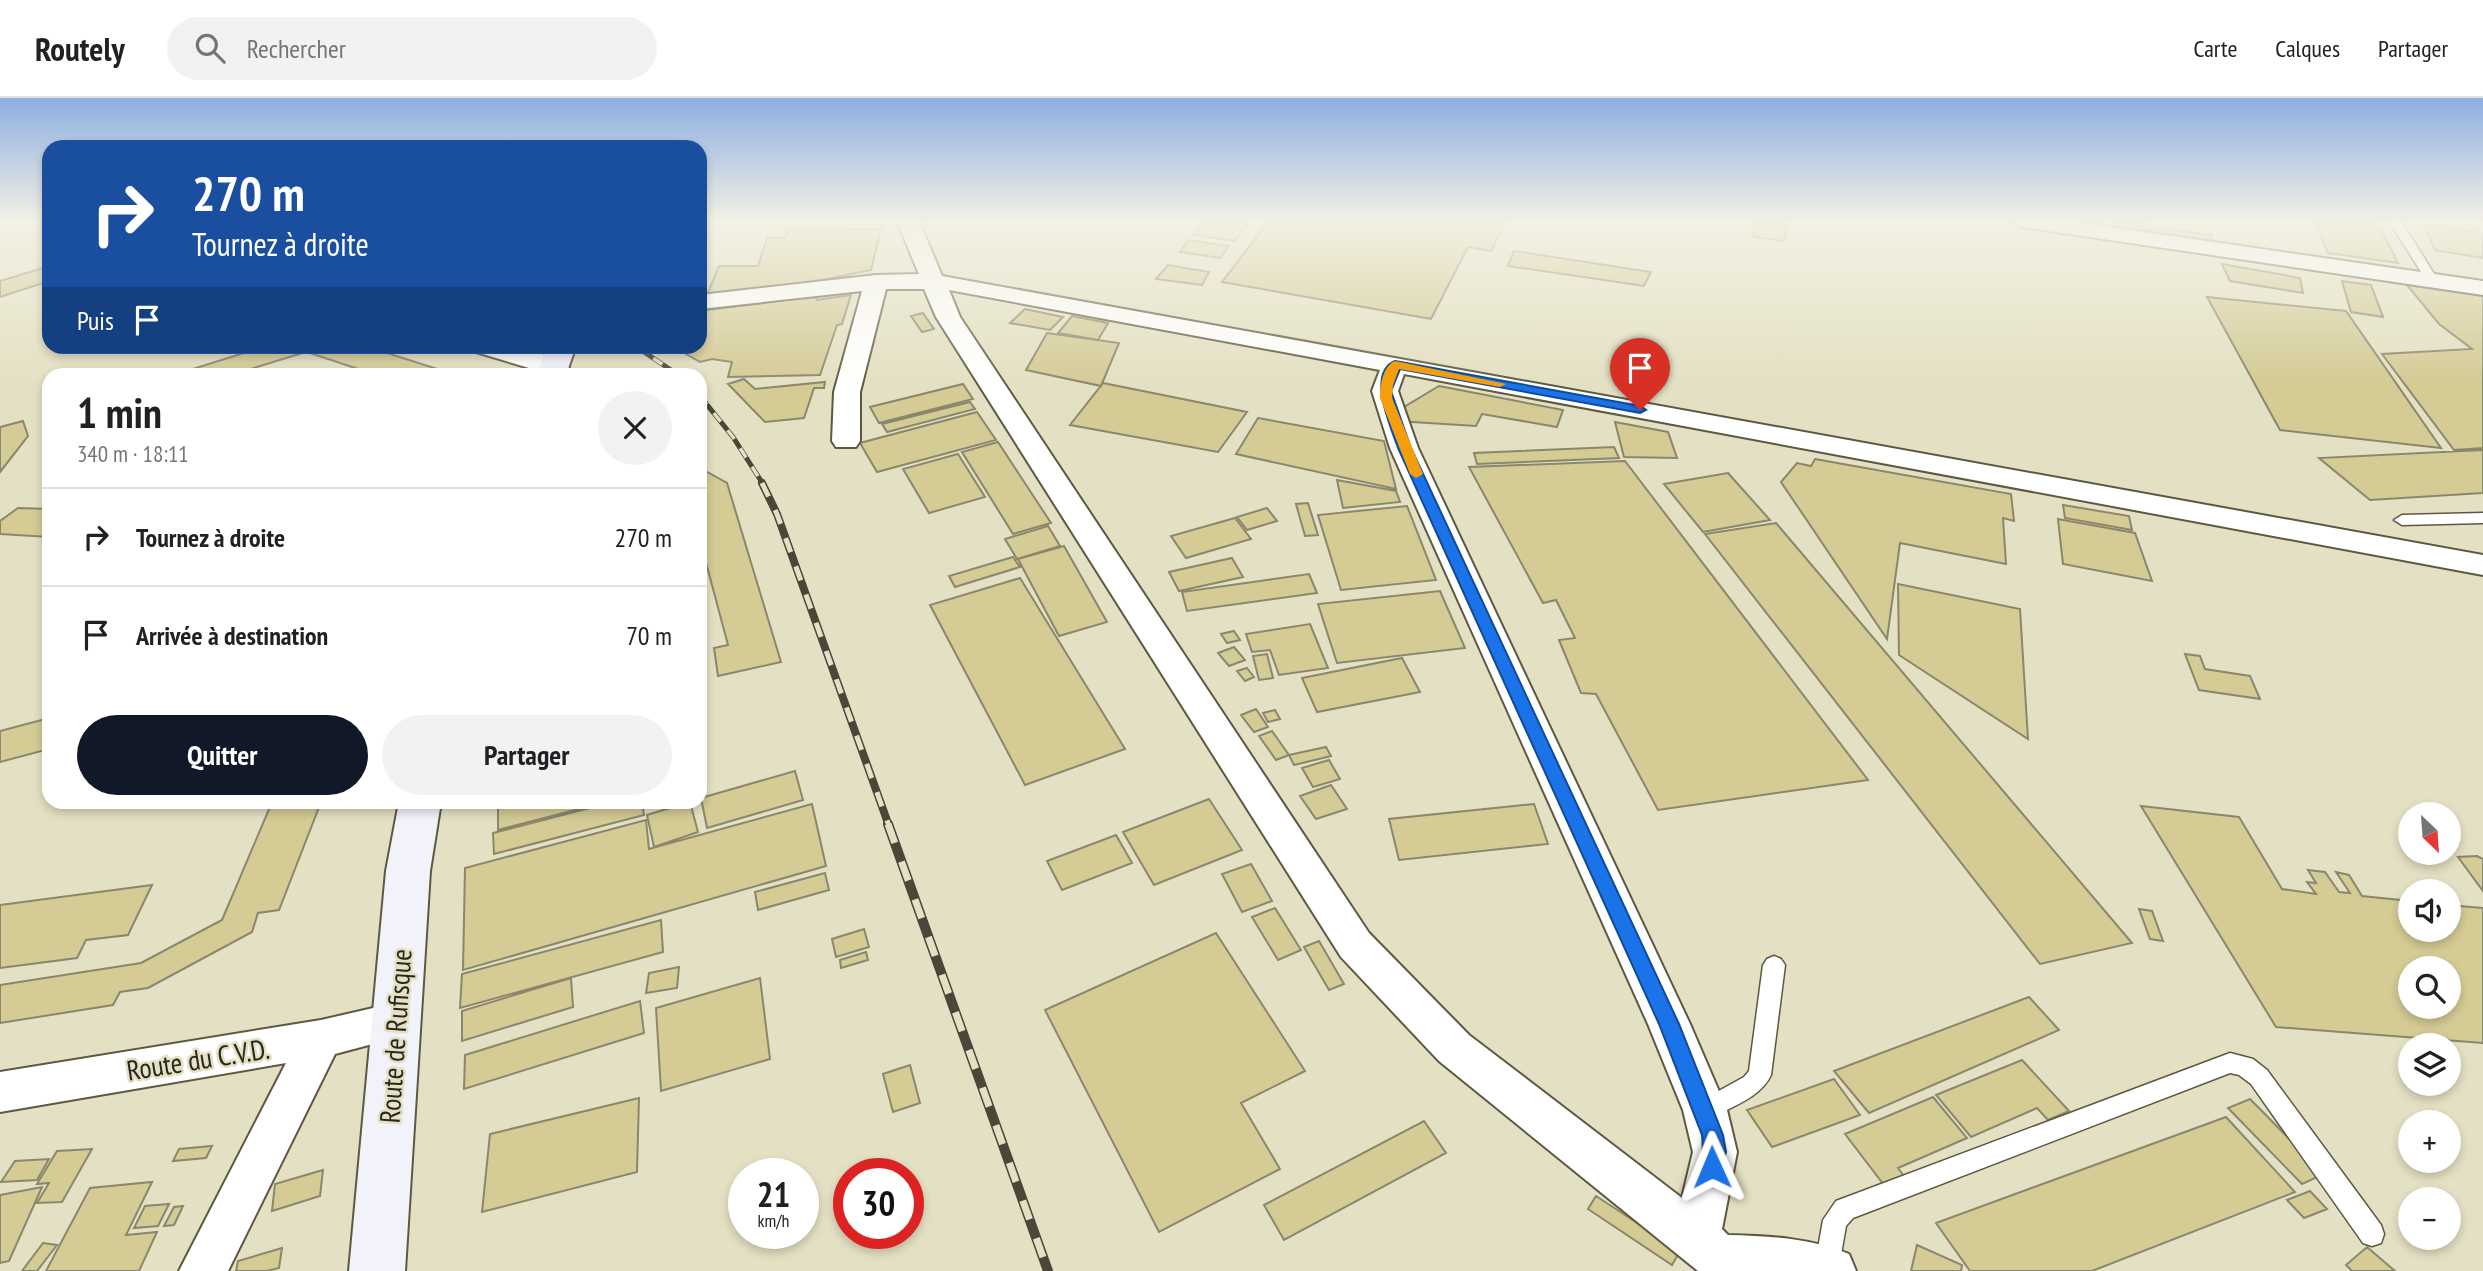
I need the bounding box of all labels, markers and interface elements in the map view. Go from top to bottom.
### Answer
search box [167,17,657,80]
text: Routely [35,27,125,70]
icon: search [191,29,229,67]
text: Rechercher [247,32,346,65]
text: Carte [2194,33,2237,64]
text: Calques [2275,33,2340,64]
text: Partager [2378,33,2448,64]
text: 270 m [192,161,305,225]
icon: right [77,168,168,259]
text: Tournez à droite [192,223,369,265]
icon: arrive [128,301,166,339]
text: Puis [77,304,114,337]
pin [1610,338,1670,410]
icon: arrive [1621,349,1659,387]
text: 1 min [77,385,162,440]
button: close [598,391,672,465]
text: 340 m · 18:11 [77,439,189,468]
icon: right [77,518,115,556]
text: Tournez à droite [136,521,285,554]
text: 270 m [614,521,672,554]
icon: arrive [77,616,115,654]
text: Arrivée à destination [136,619,328,652]
text: 70 m [626,619,672,652]
button: Quitter [77,715,368,795]
button: Partager [382,715,672,795]
north arrow [2398,802,2460,864]
map controls [2398,802,2461,1250]
button: sound [2398,879,2461,942]
street label: Route de Rufisque [370,948,420,1124]
button: search [2398,956,2461,1019]
street label: Route du C.V.D. [124,1029,272,1089]
button: layers [2398,1033,2461,1096]
button: + [2398,1110,2461,1173]
position arrow [1675,1130,1749,1204]
speed limit sign: 30 [833,1158,924,1249]
text: 21 [757,1171,790,1217]
button: − [2398,1187,2461,1250]
text: km/h [758,1209,789,1232]

